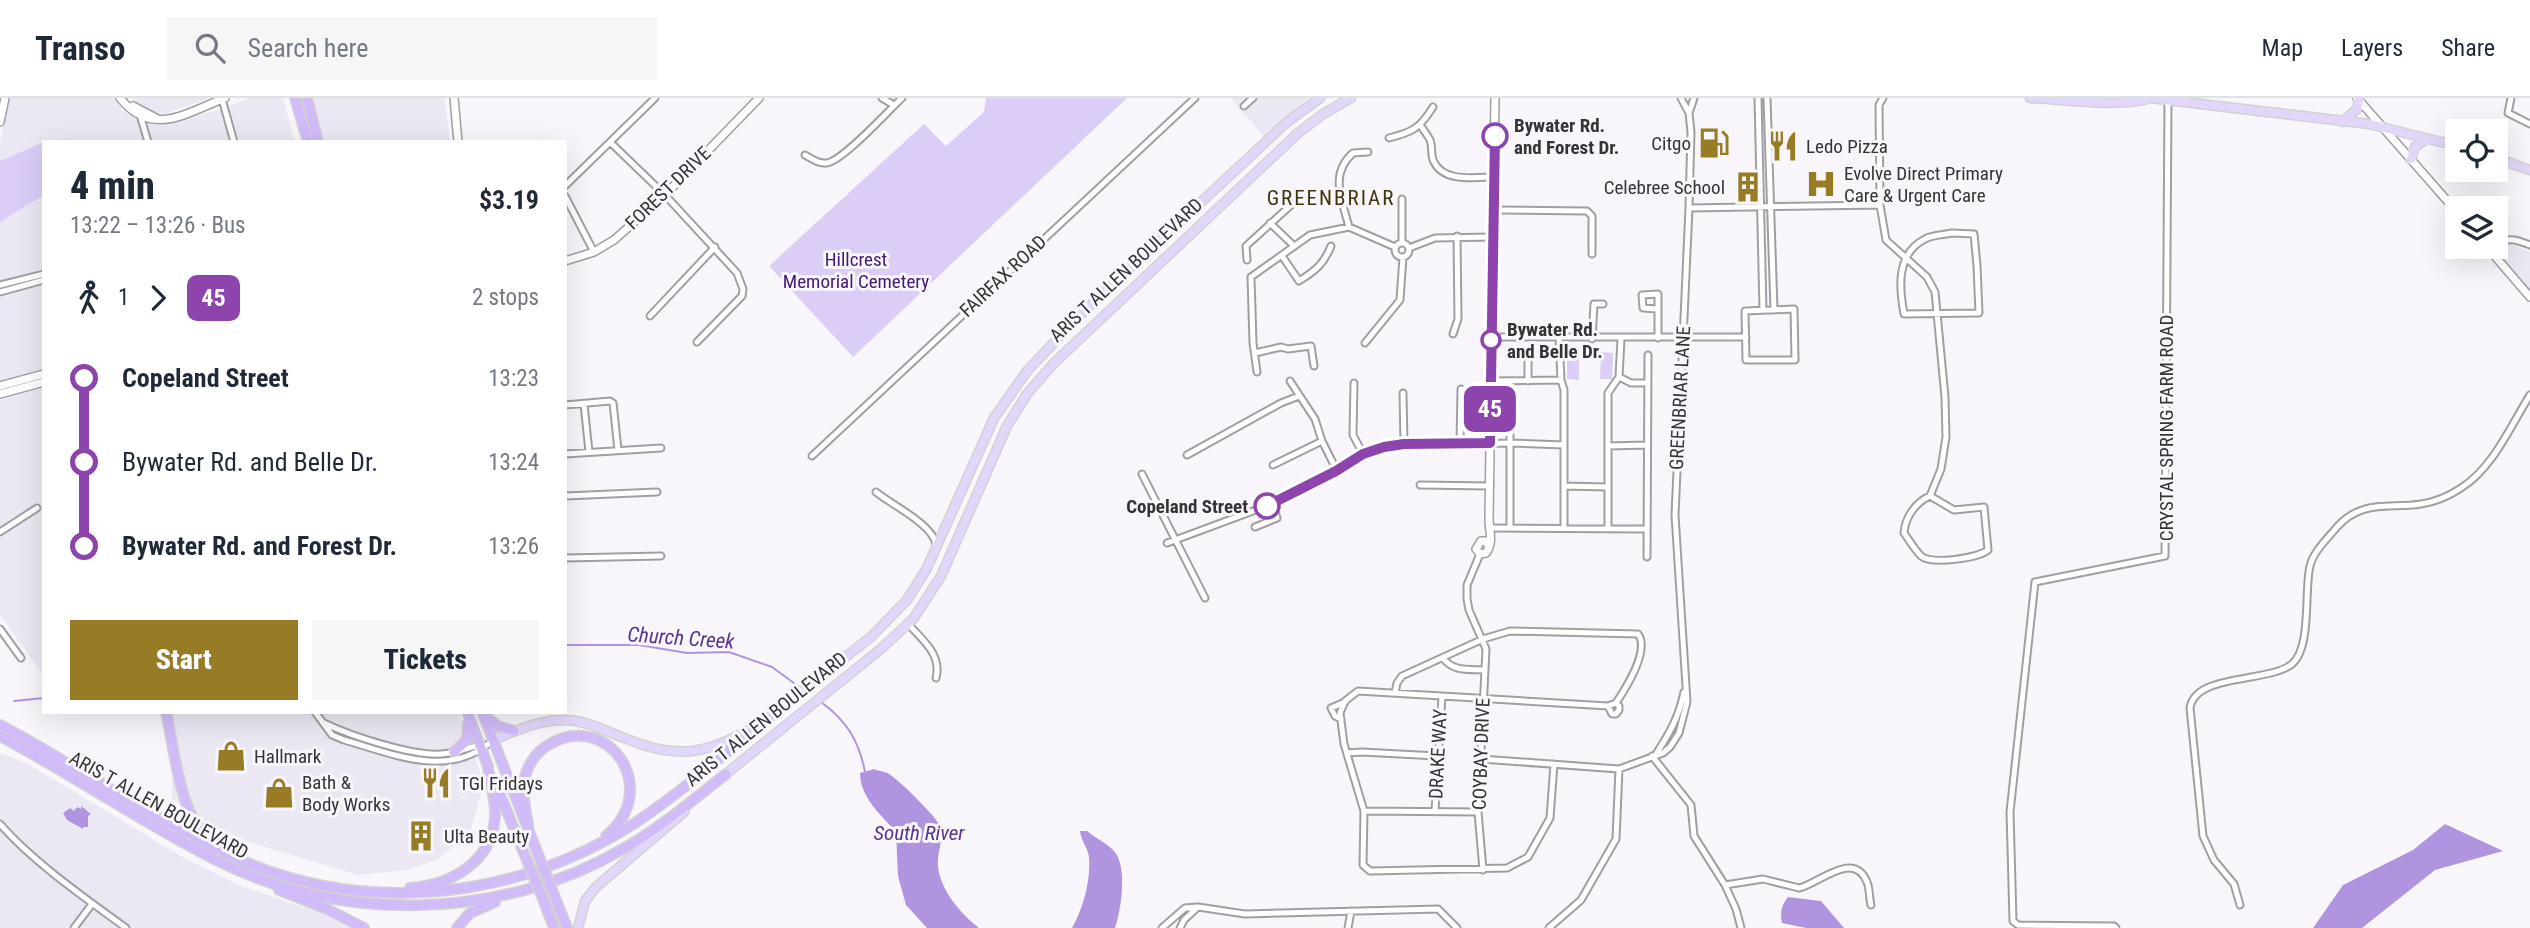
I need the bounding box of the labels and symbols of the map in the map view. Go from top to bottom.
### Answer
place label: Bywater Rd. and Forest Dr. [1514,114,1619,159]
marker: Bywater Rd. and Forest Dr. [1482,123,1508,149]
fuel station icon: Citgo [1697,126,1731,160]
restaurant icon: Ledo Pizza [1766,129,1800,163]
place label: Citgo [1651,132,1691,155]
place label: Ledo Pizza [1806,135,1888,158]
street label: FOREST DRIVE [621,142,715,234]
place label: Evolve Direct Primary Care & Urgent Care [1844,162,2003,207]
hospital icon: Evolve Direct Primary Care & Urgent Care [1804,167,1838,201]
building icon: Celebree School [1731,170,1765,204]
place label: Celebree School [1604,176,1725,199]
district label: GREENBRIAR [1267,186,1395,210]
street label: ARIS T ALLEN BOULEVARD [1045,193,1207,347]
street label: FAIRFAX ROAD [955,230,1051,322]
park label: Hillcrest Memorial Cemetery [783,248,929,293]
street label: CRYSTAL SPRING FARM ROAD [2155,315,2178,541]
place label: Bywater Rd. and Belle Dr. [1507,318,1603,363]
street label: GREENBRIAR LANE [1665,325,1695,471]
marker: Bywater Rd. and Belle Dr. [1481,330,1501,350]
line badge: 45 [1458,386,1522,432]
marker: Copeland Street [1254,493,1280,519]
place label: Copeland Street [1126,495,1248,518]
water label: Church Creek [627,622,736,654]
street label: ARIS T ALLEN BOULEVARD [681,647,851,791]
street label: COYBAY DRIVE [1468,697,1494,811]
street label: DRAKE WAY [1424,708,1452,800]
shop icon: Hallmark [214,739,248,773]
place label: Hallmark [254,745,322,768]
street label: ARIS T ALLEN BOULEVARD [66,746,252,864]
restaurant icon: TGI Fridays [419,766,453,800]
place label: Bath & Body Works [302,771,390,816]
place label: TGI Fridays [459,772,543,795]
shop icon: Bath & Body Works [262,776,296,810]
building icon: Ulta Beauty [404,819,438,853]
water label: South River [873,821,965,845]
place label: Ulta Beauty [444,825,529,848]

